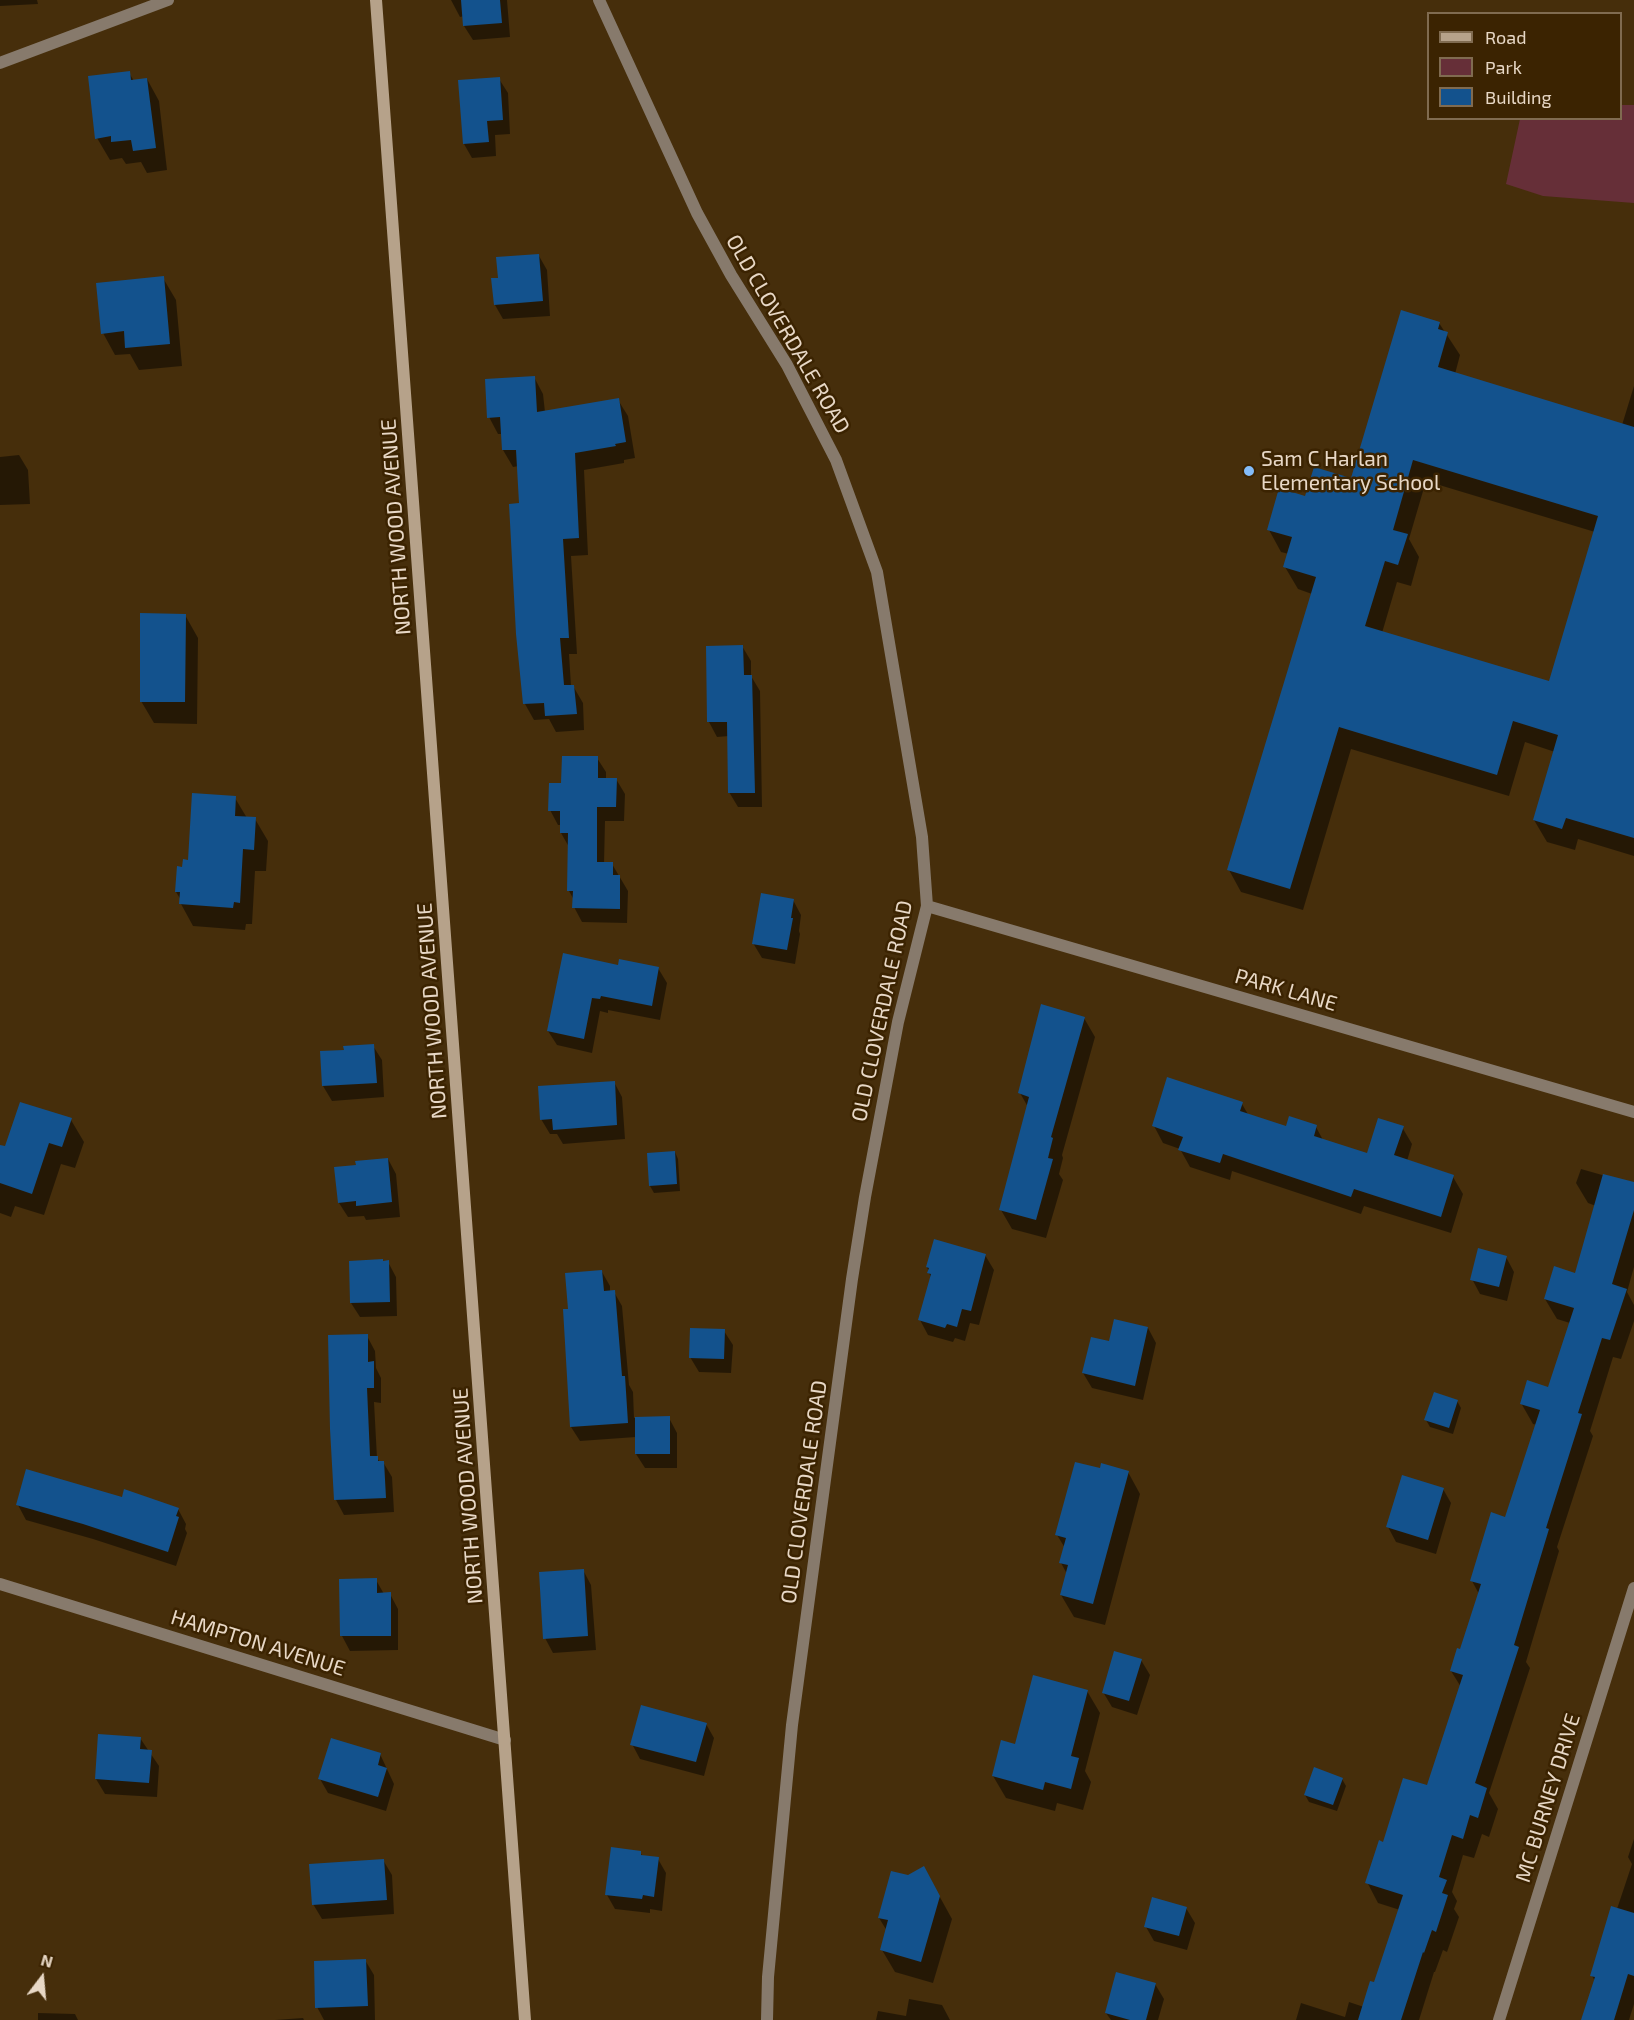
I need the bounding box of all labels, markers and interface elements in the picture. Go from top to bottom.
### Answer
legend [1427,12,1622,120]
text: Road [1485,26,1526,48]
text: Park [1485,56,1522,78]
text: Building [1485,86,1552,108]
street label: OLD CLOVERDALE ROAD [721,230,855,438]
street label: NORTH WOOD AVENUE [376,418,416,636]
place label: Sam C Harlan Elementary School [1261,446,1440,496]
marker: Sam C Harlan Elementary School [1242,464,1256,478]
street label: OLD CLOVERDALE ROAD [846,898,918,1124]
street label: NORTH WOOD AVENUE [412,902,452,1120]
street label: PARK LANE [1232,963,1340,1017]
street label: OLD CLOVERDALE ROAD [776,1379,832,1605]
street label: NORTH WOOD AVENUE [448,1387,488,1605]
street label: HAMPTON AVENUE [168,1605,348,1681]
street label: MC BURNEY DRIVE [1510,1711,1586,1885]
north arrow [12,1948,72,2008]
text: N [39,1949,55,1971]

